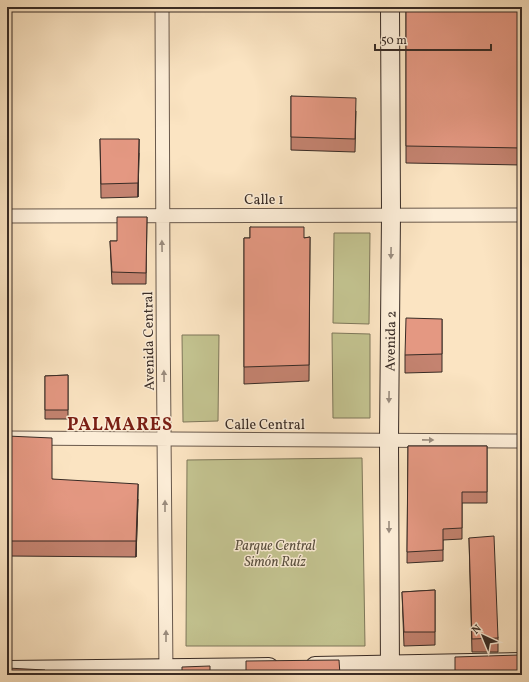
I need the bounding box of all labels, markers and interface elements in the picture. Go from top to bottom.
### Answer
scale bar [375,26,491,52]
text: 50 m [381,33,407,49]
street label: Calle 1 [244,191,284,210]
one-way arrow [159,239,165,252]
one-way arrow [388,247,394,260]
street label: Avenida Central [139,291,160,391]
street label: Avenida 2 [381,311,402,372]
one-way arrow [161,369,167,382]
one-way arrow [386,391,392,404]
district label: PALMARES [67,413,173,438]
street label: Calle Central [225,416,305,435]
one-way arrow [422,437,435,443]
one-way arrow [162,499,168,512]
one-way arrow [386,521,392,534]
park label: Parque Central Simón Ruíz [234,537,316,572]
north arrow [463,616,503,656]
text: N [469,622,485,638]
one-way arrow [163,629,169,642]

